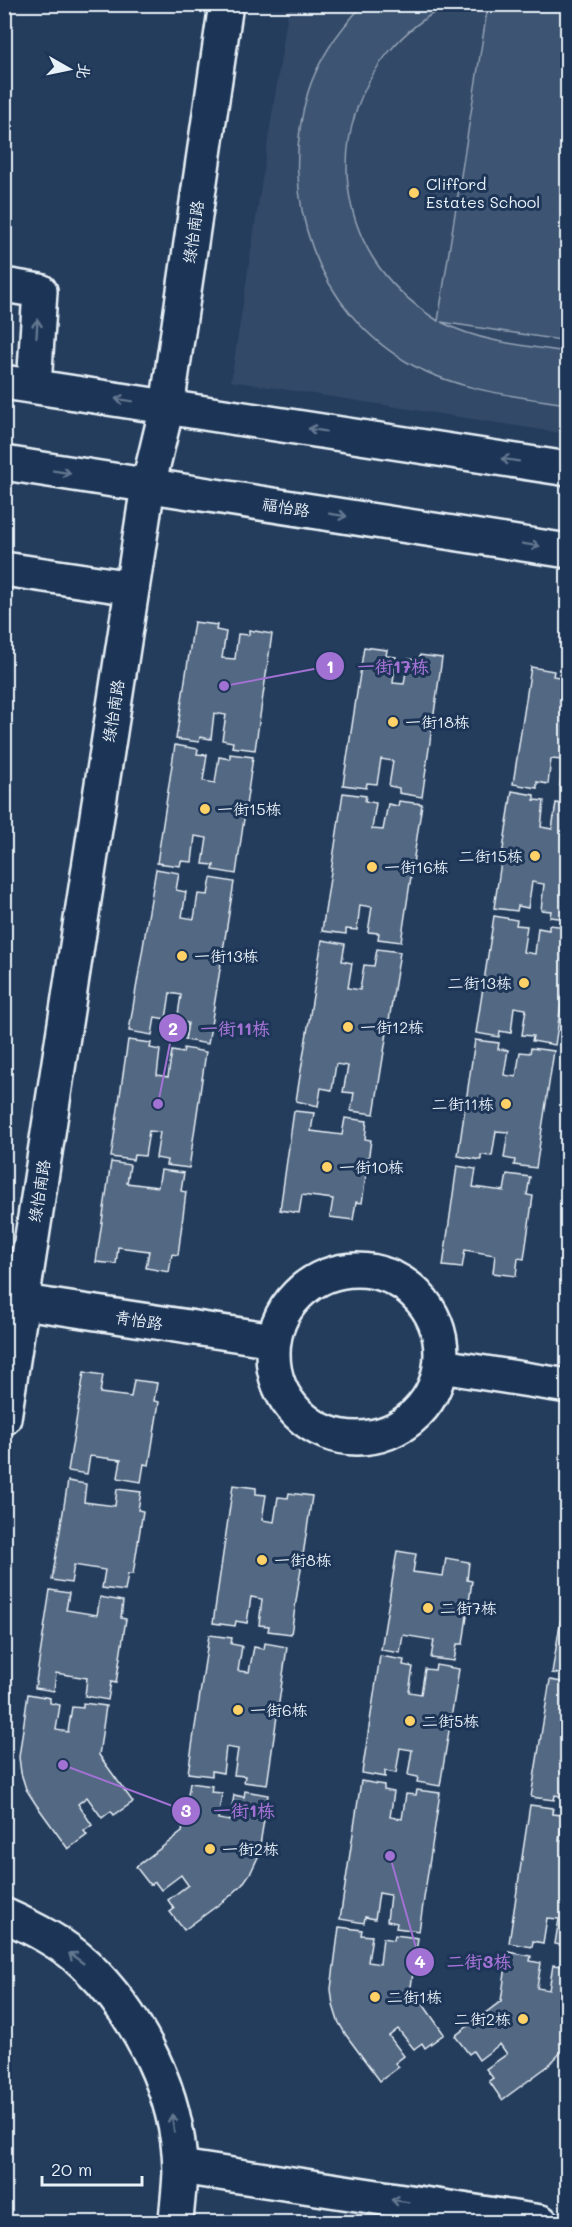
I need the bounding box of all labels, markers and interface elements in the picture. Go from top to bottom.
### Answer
north arrow [39,39,99,99]
text: 北 [73,62,96,81]
place label: Clifford Estates School [426,173,540,212]
marker: Clifford Estates School [407,186,421,200]
street label: 绿怡南路 [178,199,207,265]
one-way arrow [32,318,43,338]
one-way arrow [115,395,135,406]
one-way arrow [308,425,327,436]
one-way arrow [500,455,520,466]
one-way arrow [52,467,72,478]
street label: 福怡路 [261,492,311,521]
one-way arrow [328,510,347,521]
one-way arrow [520,540,540,551]
callout: 一街17栋 [315,648,441,684]
text: 1 [326,654,334,678]
text: 一街17栋 [357,654,429,678]
street label: 绿怡南路 [97,678,128,744]
place label: 一街18栋 [405,711,470,732]
marker: 一街18栋 [386,715,400,729]
place label: 一街15栋 [217,798,281,819]
marker: 一街15栋 [198,802,212,816]
place label: 二街15栋 [459,845,523,866]
marker: 二街15栋 [528,849,542,863]
place label: 一街16栋 [384,856,449,877]
marker: 一街16栋 [365,860,379,874]
place label: 一街13栋 [194,945,259,966]
marker: 一街13栋 [175,949,189,963]
place label: 二街13栋 [447,972,512,993]
marker: 二街13栋 [517,976,531,990]
callout: 一街11栋 [158,1010,282,1046]
text: 2 [168,1016,178,1040]
text: 一街11栋 [200,1016,270,1040]
place label: 一街12栋 [360,1016,424,1037]
marker: 一街12栋 [341,1020,355,1034]
place label: 二街11栋 [432,1093,494,1114]
marker: 二街11栋 [499,1097,513,1111]
place label: 一街10栋 [339,1156,404,1177]
street label: 绿怡南路 [23,1158,54,1224]
marker: 一街10栋 [320,1160,334,1174]
street label: 青怡路 [114,1305,164,1334]
place label: 一街8栋 [274,1549,332,1570]
marker: 一街8栋 [255,1553,269,1567]
place label: 二街7栋 [440,1597,497,1618]
marker: 二街7栋 [421,1601,435,1615]
place label: 一街6栋 [250,1699,308,1720]
marker: 一街6栋 [231,1703,245,1717]
place label: 二街5栋 [422,1710,479,1731]
marker: 二街5栋 [403,1714,417,1728]
callout: 一街1栋 [171,1793,287,1829]
text: 3 [181,1798,192,1822]
text: 一街1栋 [213,1798,275,1822]
place label: 一街2栋 [222,1838,279,1859]
marker: 一街2栋 [203,1842,217,1856]
callout: 二街3栋 [405,1944,524,1980]
text: 4 [414,1949,426,1973]
text: 二街3栋 [447,1949,511,1973]
one-way arrow [69,1952,85,1964]
place label: 二街1栋 [387,1986,442,2007]
marker: 二街1栋 [368,1990,382,2004]
place label: 二街2栋 [454,2008,511,2029]
marker: 二街2栋 [516,2012,530,2026]
one-way arrow [168,2113,179,2133]
scale bar [42,2149,142,2187]
text: 20 m [51,2157,92,2181]
one-way arrow [390,2195,410,2206]

